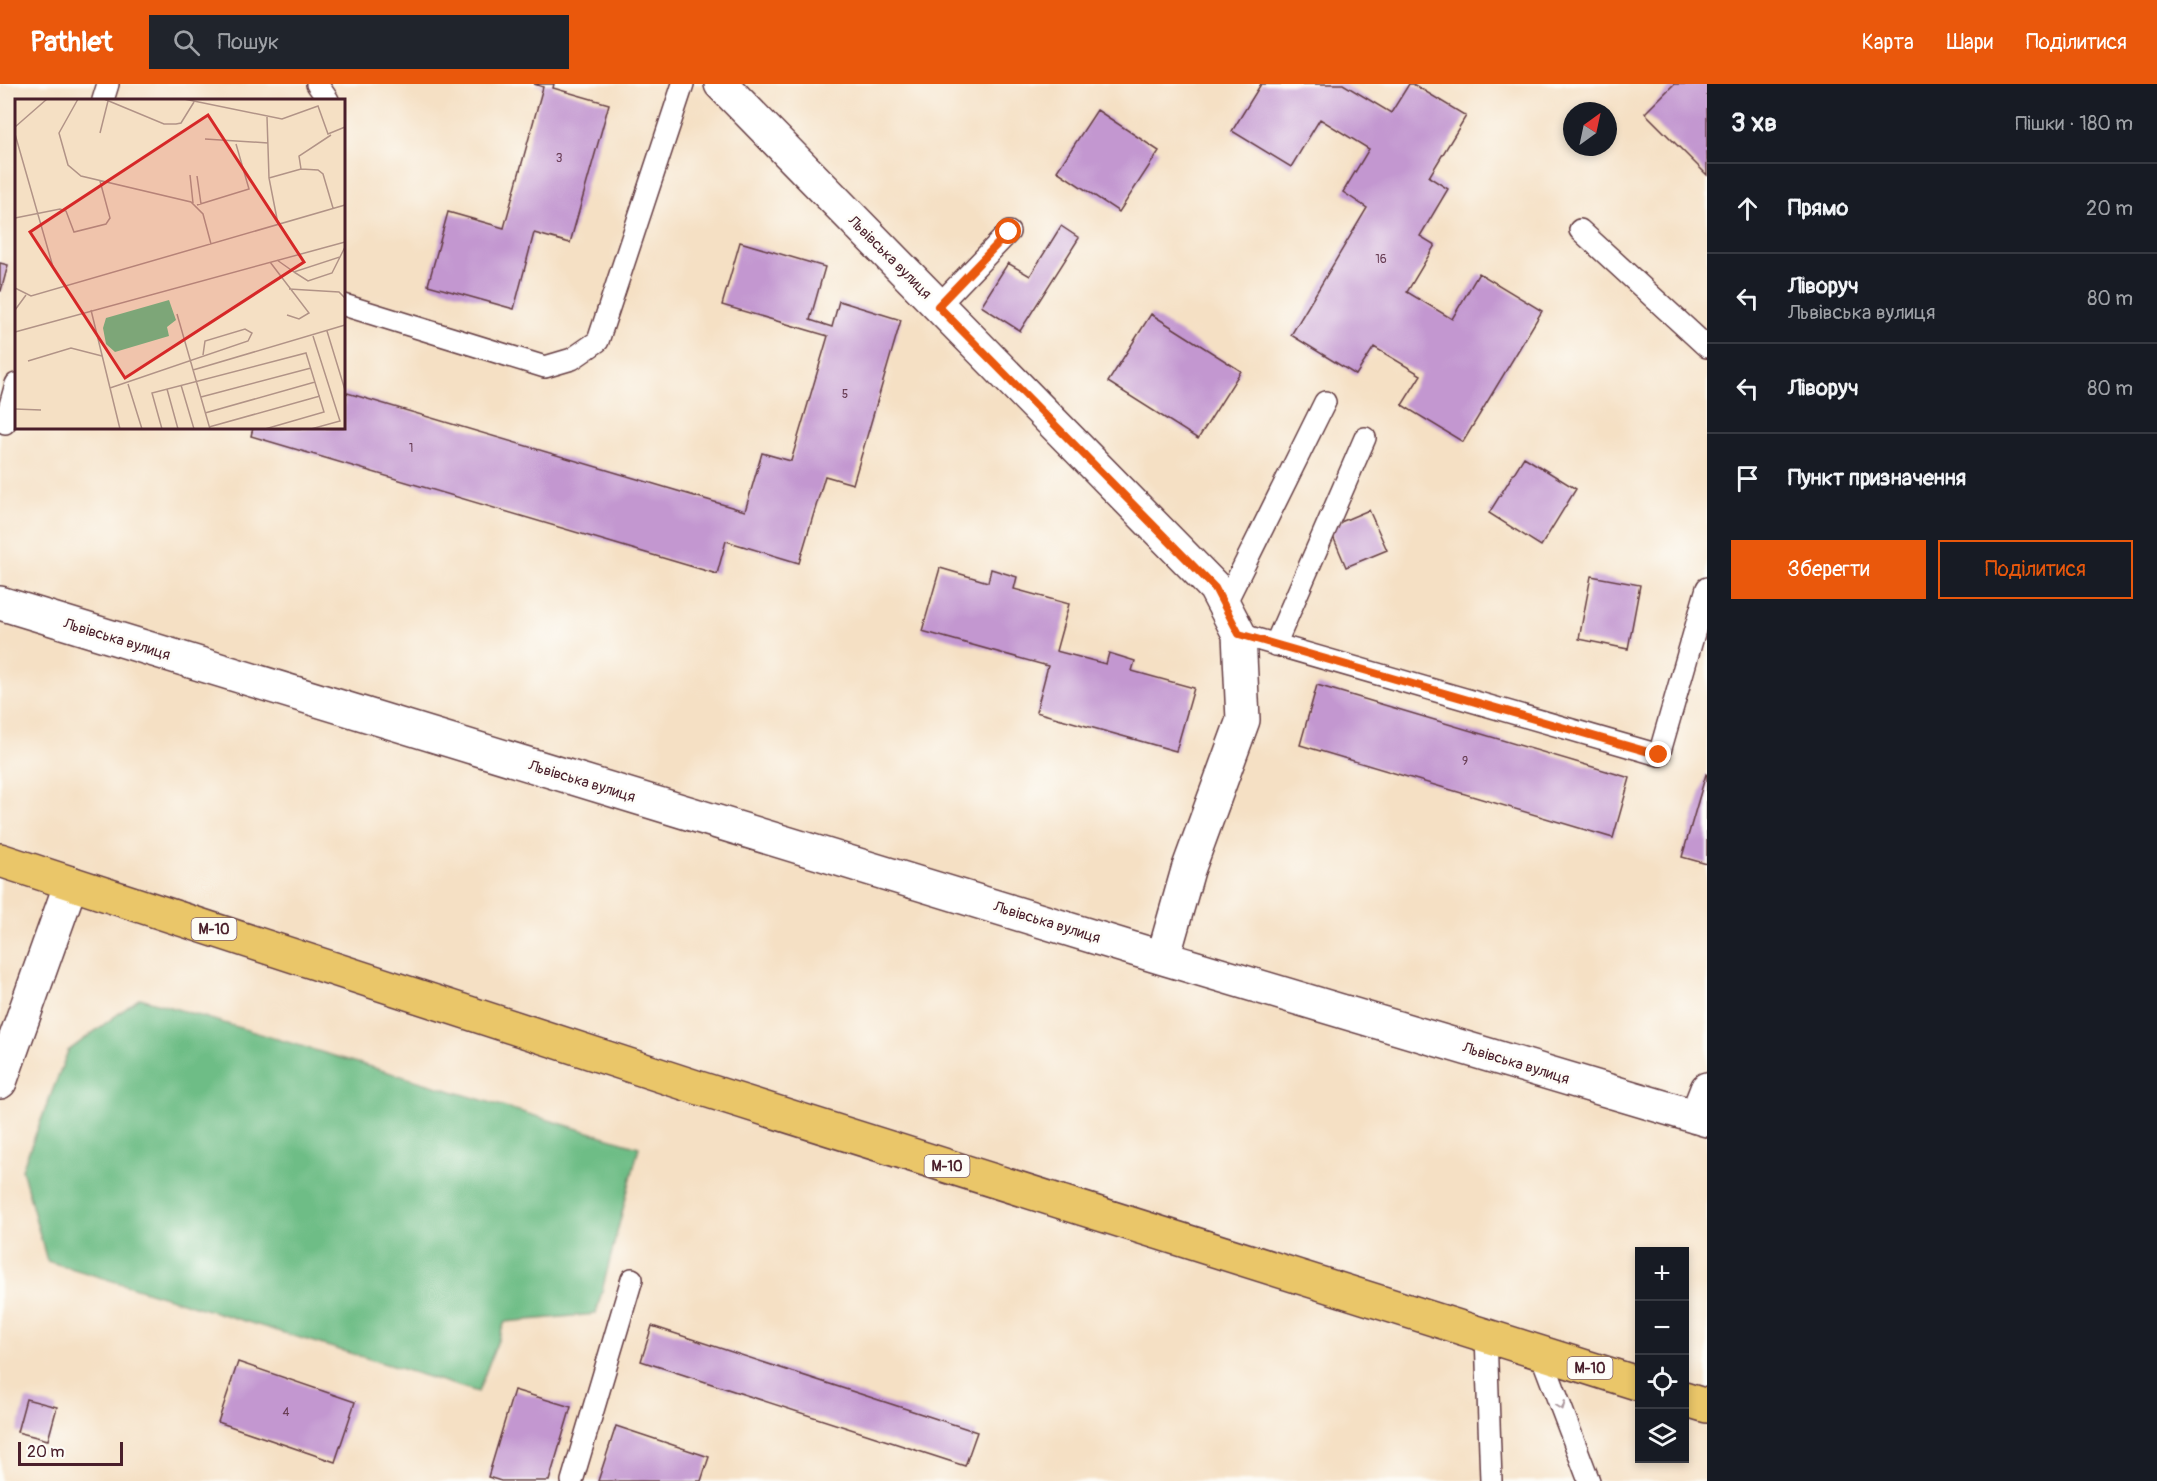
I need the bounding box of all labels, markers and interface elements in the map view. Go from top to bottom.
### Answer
search box [149,15,569,69]
text: Pathlet [30,25,113,60]
icon: search [170,26,203,59]
text: Пошук [218,28,279,56]
text: Карта [1862,29,1914,56]
text: Шари [1947,29,1993,56]
text: Поділитися [2026,29,2127,56]
inset map [15,99,345,429]
north arrow [1563,102,1617,156]
text: 3 хв [1731,107,1777,139]
text: Пішки · 180 m [2015,111,2133,136]
house number: 3 [556,151,563,166]
icon: ahead [1731,192,1764,225]
text: Прямо [1788,194,1848,222]
text: 20 m [2086,196,2133,221]
street label: Львівська вулиця [843,211,935,303]
route start [995,218,1021,244]
house number: 16 [1375,252,1387,267]
text: Ліворуч [1788,272,1859,300]
icon: left [1731,282,1764,315]
text: 80 m [2087,286,2133,311]
text: Львівська вулиця [1788,300,1936,325]
icon: left [1731,372,1764,405]
text: Ліворуч [1788,374,1859,402]
text: 80 m [2087,376,2133,401]
house number: 5 [842,387,848,402]
house number: 1 [409,441,413,456]
icon: arrive [1731,462,1764,495]
text: Пункт призначення [1788,464,1966,492]
button: Зберегти [1731,540,1926,599]
button: Поділитися [1938,540,2133,599]
street label: Львівська вулиця [60,614,173,665]
route end [1645,741,1671,767]
house number: 9 [1462,754,1468,769]
street label: Львівська вулиця [525,756,638,807]
street label: Львівська вулиця [990,897,1103,948]
road number: М-10 [192,918,236,940]
street label: Львівська вулиця [1459,1038,1572,1089]
road number: М-10 [924,1155,970,1177]
map controls [1635,1247,1689,1463]
button: + [1635,1247,1689,1301]
button: − [1635,1301,1689,1355]
button: locate [1635,1355,1689,1409]
road number: М-10 [1568,1357,1612,1379]
one-way arrow [1553,1400,1566,1411]
house number: 4 [283,1405,290,1420]
button: layers [1635,1409,1689,1463]
scale bar [18,1439,123,1466]
text: 20 m [27,1442,65,1462]

